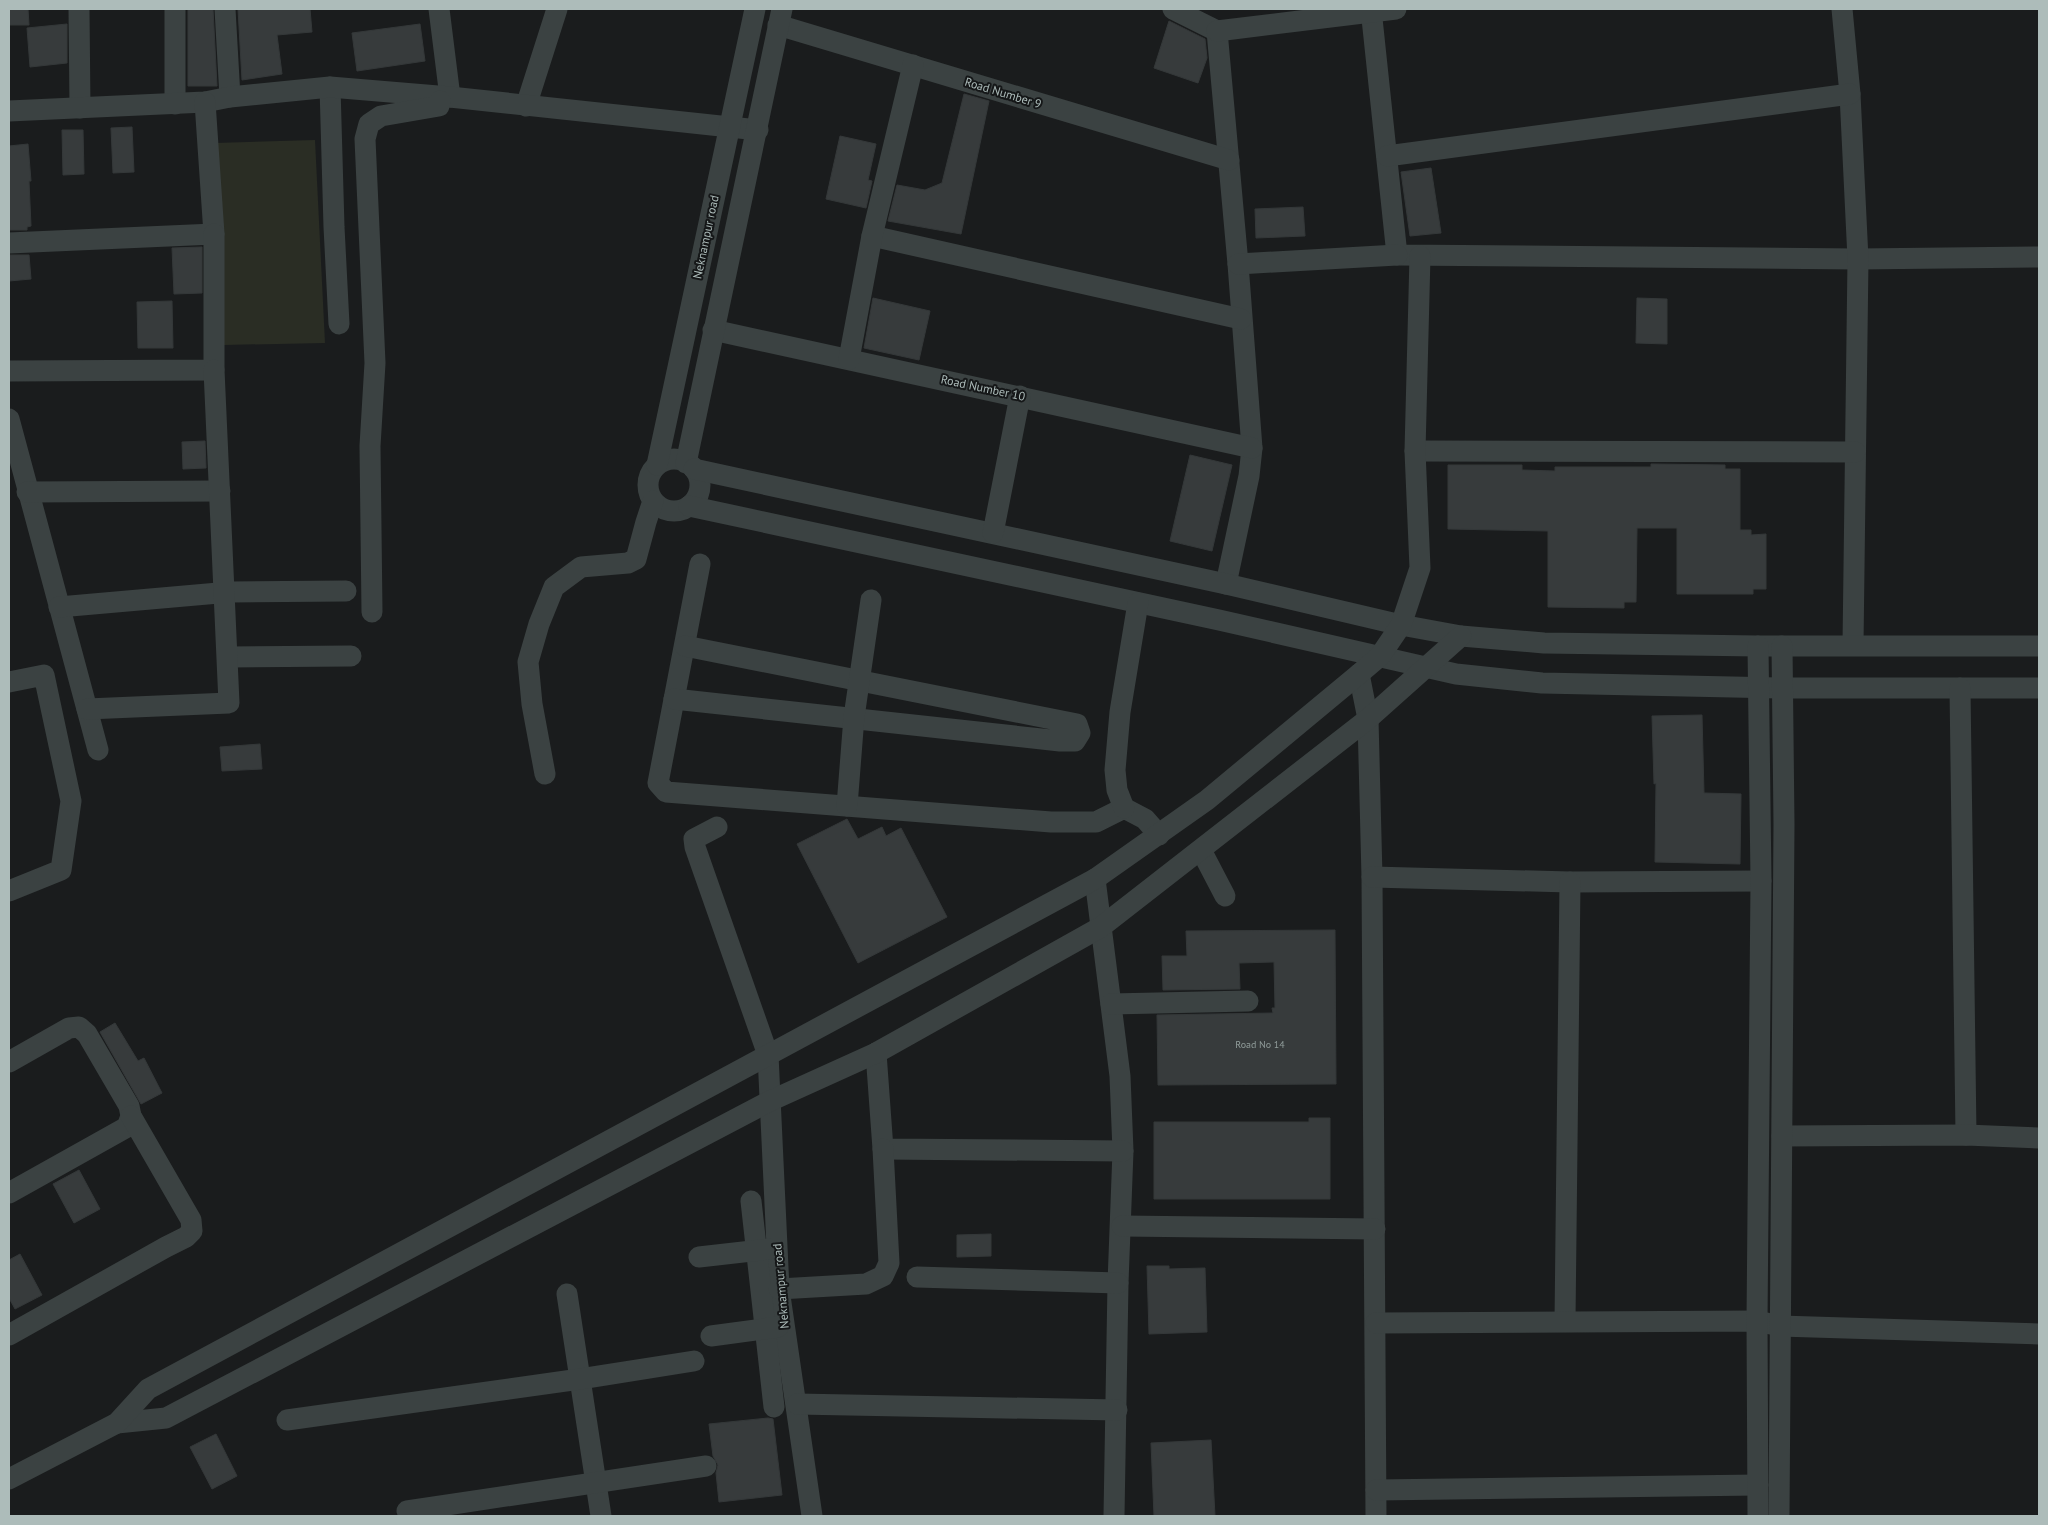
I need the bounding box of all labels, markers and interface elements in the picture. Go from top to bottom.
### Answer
street label: Road Number 9 [963,74,1043,111]
street label: Neknampur road [689,194,722,280]
street label: Road Number 10 [940,371,1027,404]
house number: Road No 14 [1235,1038,1285,1051]
street label: Neknampur road [769,1243,792,1329]

